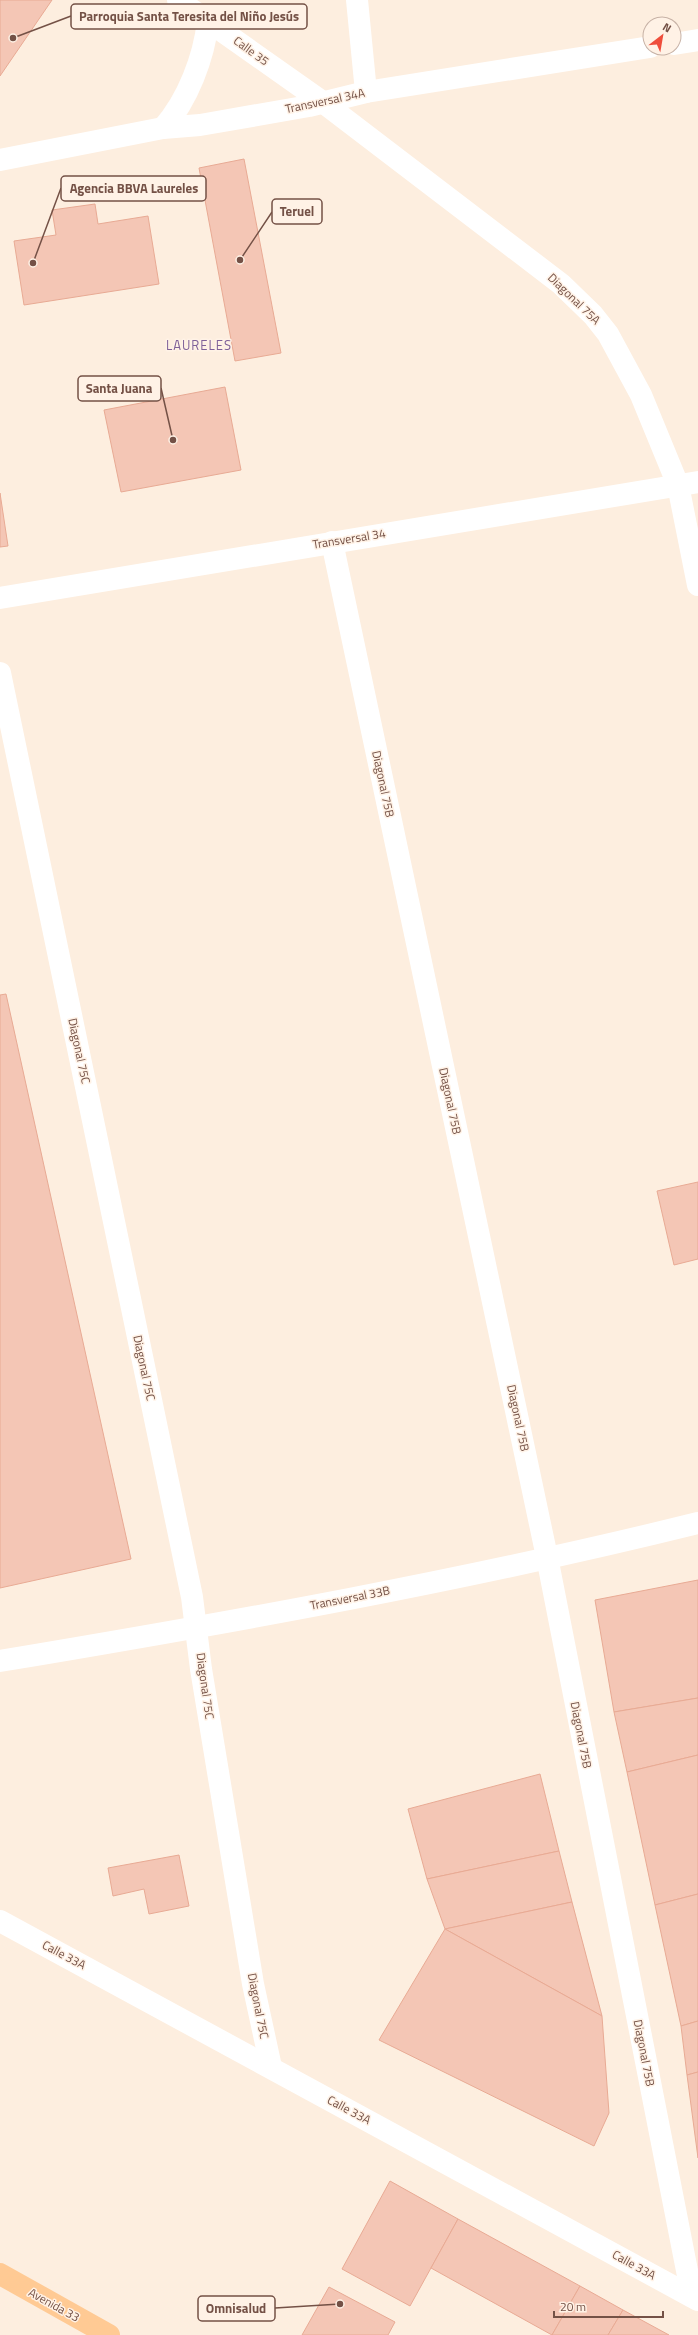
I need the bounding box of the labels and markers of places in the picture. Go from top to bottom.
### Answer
callout: Parroquia Santa Teresita del Niño Jesús [71,4,307,29]
callout: Agencia BBVA Laureles [61,176,206,201]
callout: Teruel [272,199,322,224]
callout: Santa Juana [78,376,161,401]
callout: Omnisalud [198,2296,275,2321]

